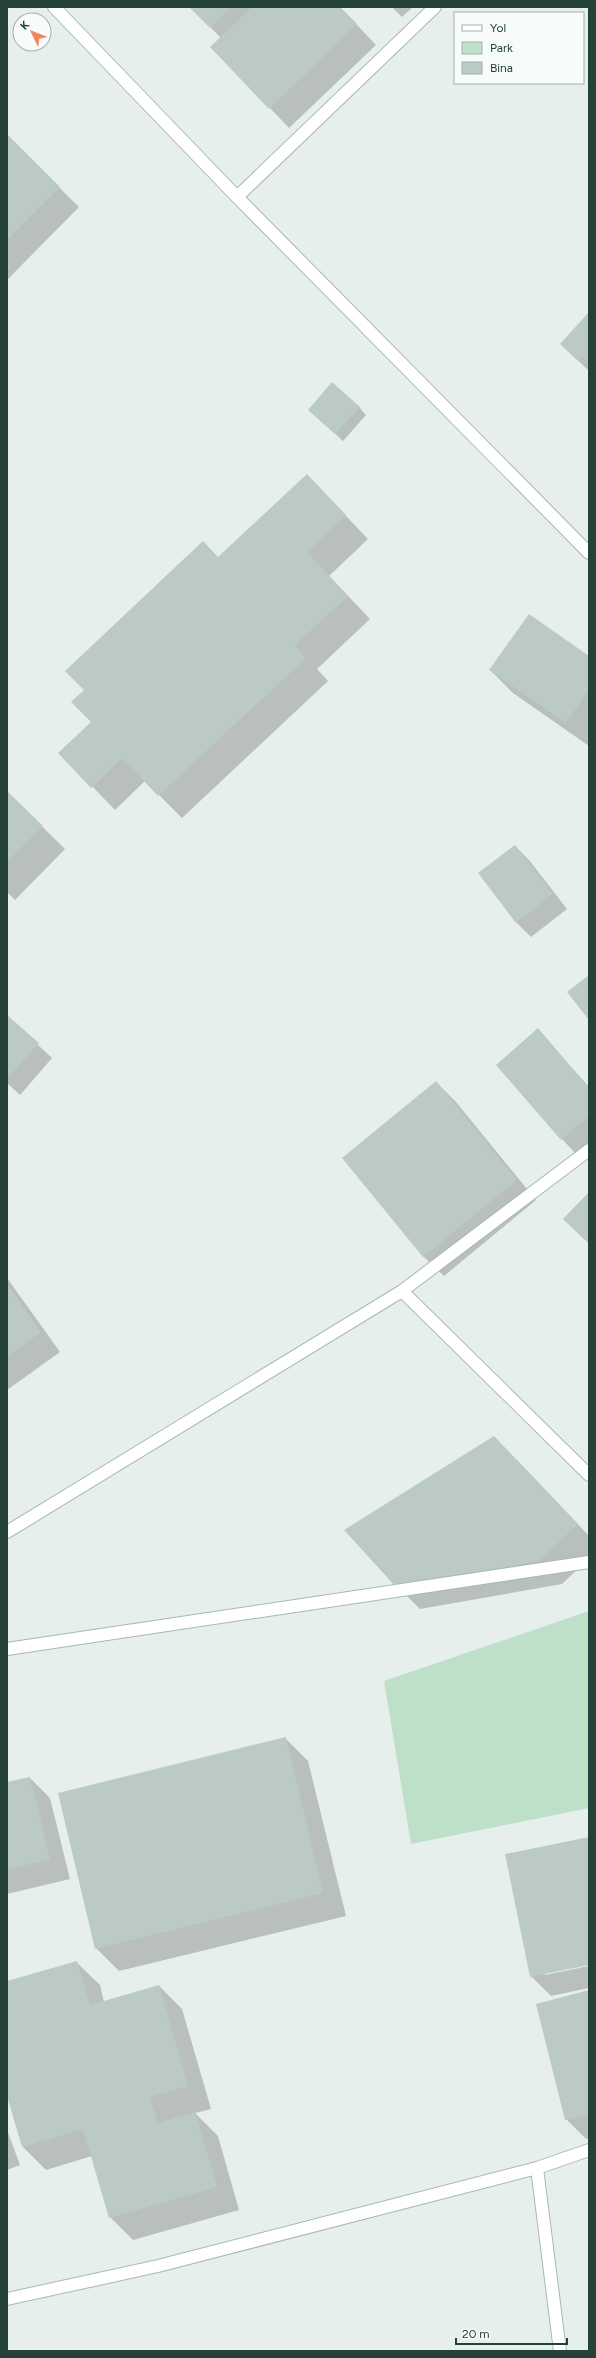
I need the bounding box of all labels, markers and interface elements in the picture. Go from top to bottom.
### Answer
north arrow [12,12,52,52]
legend [454,12,584,84]
text: K [18,18,33,33]
text: Yol [490,21,506,35]
text: Park [490,41,513,55]
text: Bina [490,61,513,75]
scale bar [456,2320,567,2346]
text: 20 m [462,2327,490,2341]

